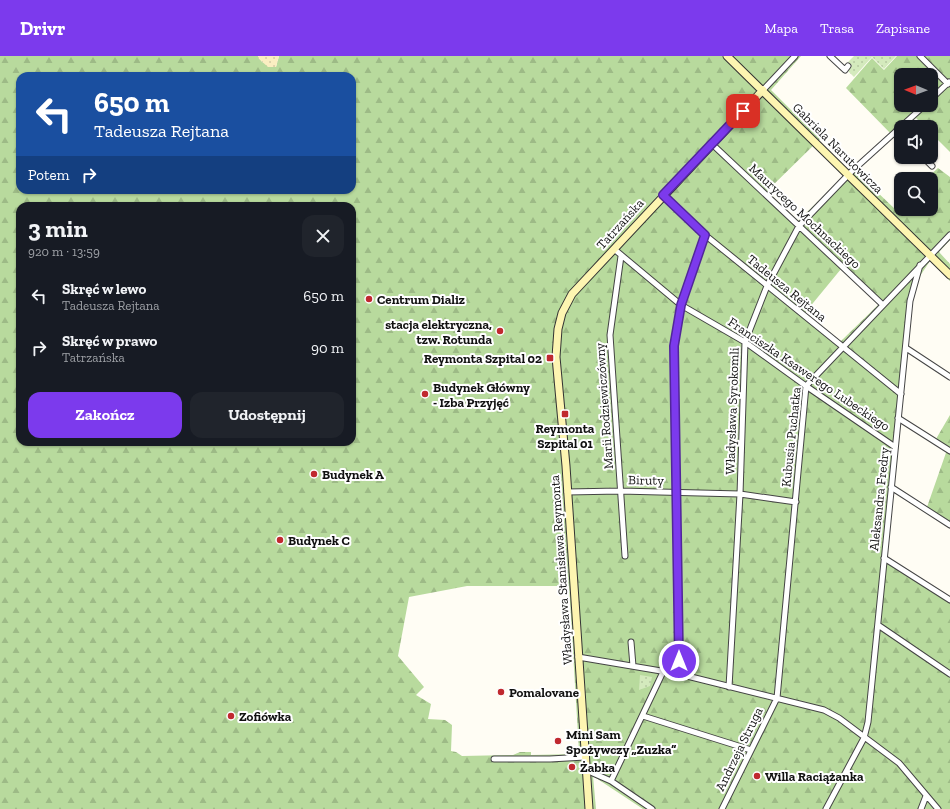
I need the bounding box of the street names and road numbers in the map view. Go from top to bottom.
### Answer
street label: Gabriela Narutowicza [790,100,887,197]
street label: Maurycego Mochnackiego [746,160,864,272]
street label: Tatrzańska [593,195,647,252]
street label: Tadeusza Rejtana [744,251,830,326]
street label: Franciszka Ksawerego Lubeckiego [725,314,893,434]
street label: Marii Rodziewiczówny [592,342,616,470]
street label: Władysława Syrokomli [722,347,742,475]
street label: Kubusia Puchatka [778,386,804,488]
street label: Aleksandra Fredry [866,446,892,552]
street label: Biruty [628,472,664,488]
street label: Władysława Stanisława Reymonta [547,474,575,665]
street label: Andrzeja Struga [712,704,767,794]

